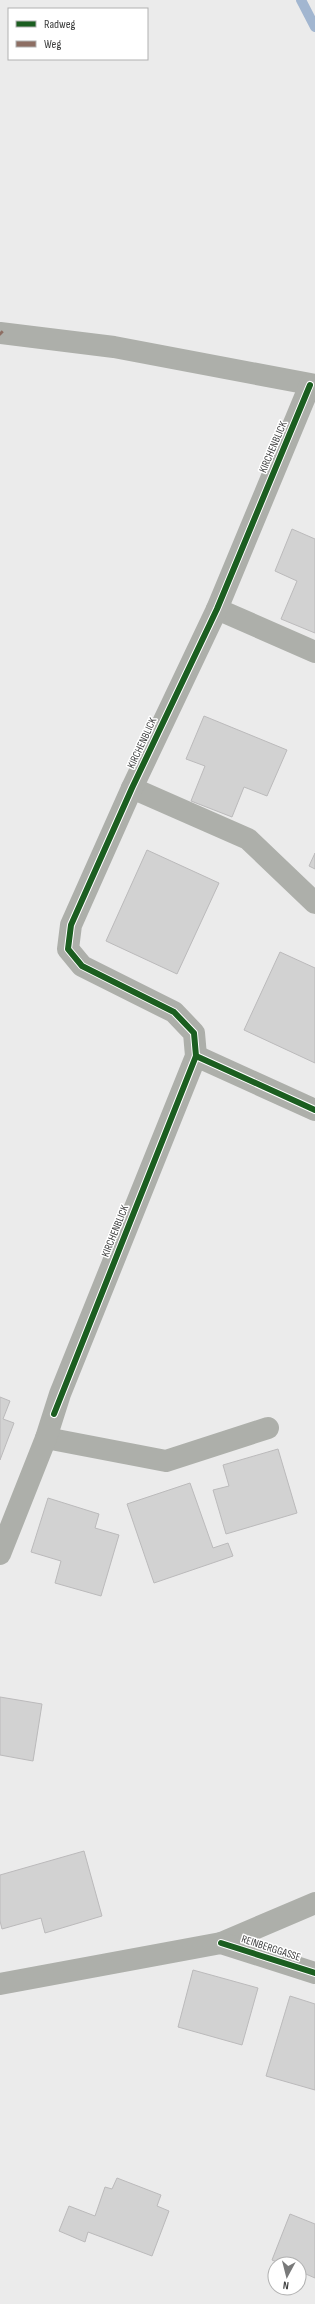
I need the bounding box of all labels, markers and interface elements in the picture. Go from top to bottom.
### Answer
legend [8,8,148,60]
text: Radweg [44,17,76,32]
text: Weg [44,37,61,52]
street label: KIRCHENBLICK [256,419,290,475]
street label: KIRCHENBLICK [125,715,159,771]
street label: KIRCHENBLICK [99,1203,131,1259]
street label: REINBERGGASSE [240,1932,302,1964]
north arrow [267,2256,307,2296]
text: N [282,2279,290,2292]

